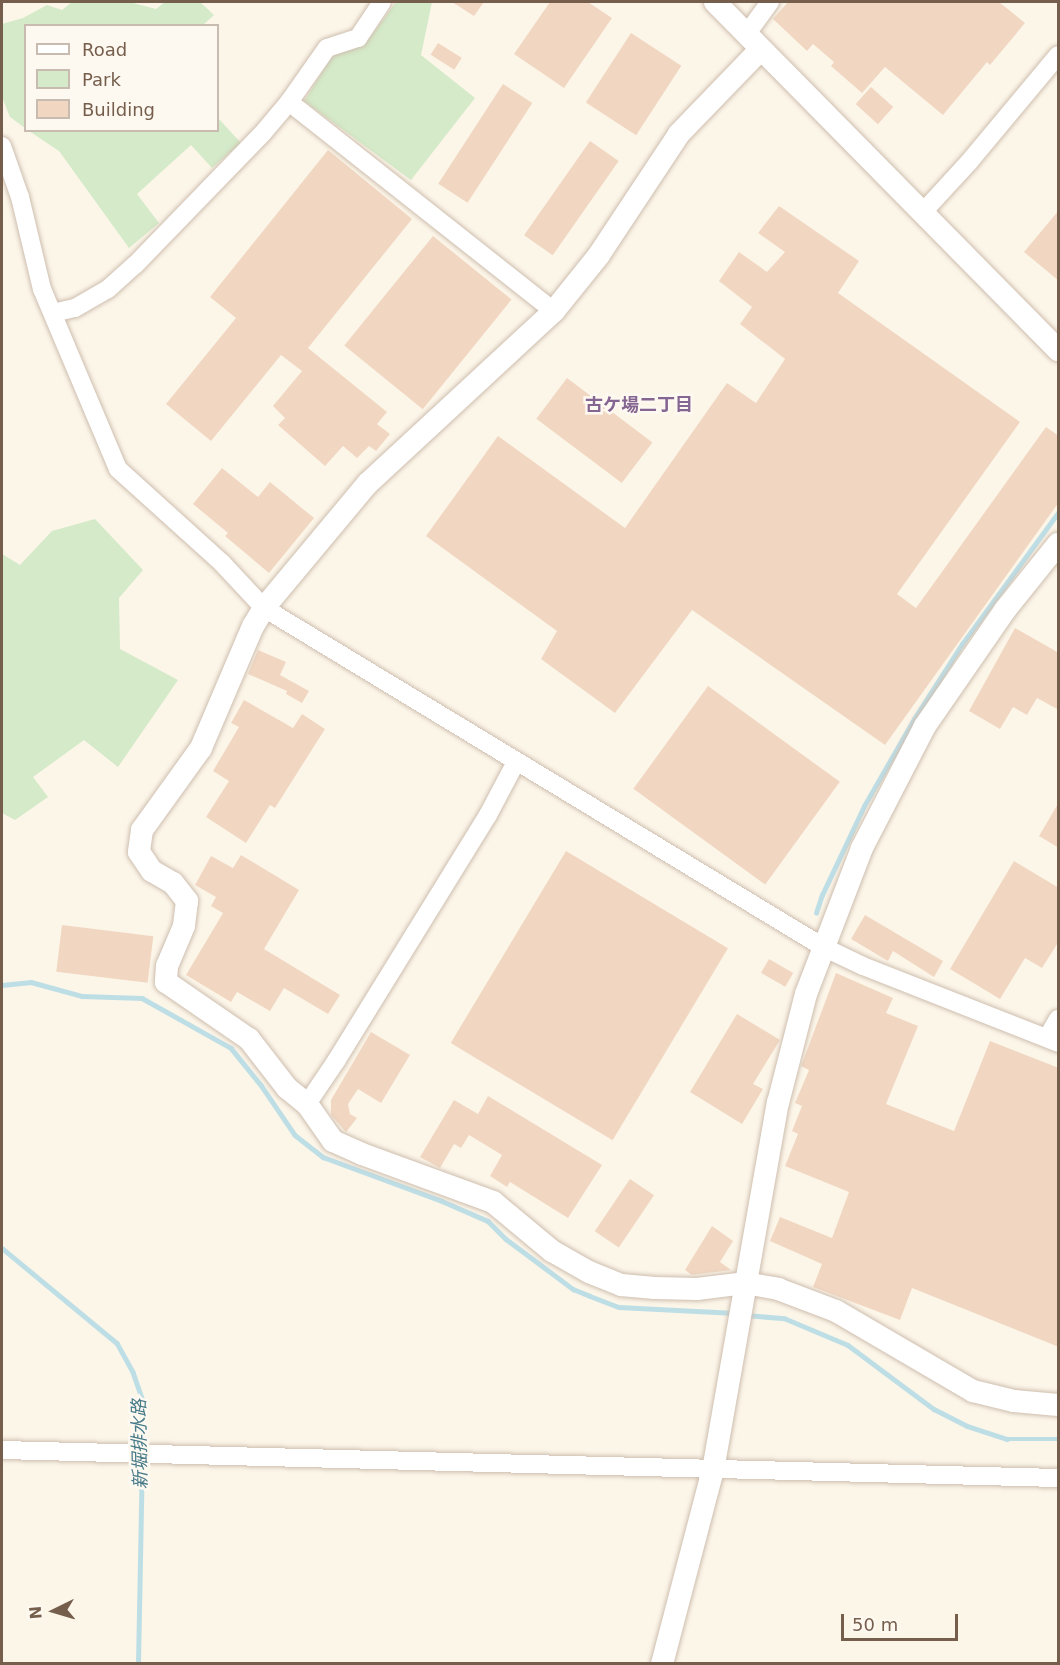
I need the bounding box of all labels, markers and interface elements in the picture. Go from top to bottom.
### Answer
legend [24,24,219,132]
text: Road [82,39,127,60]
text: Park [82,69,121,90]
text: Building [82,99,155,120]
district label: 古ケ場二丁目 [585,394,693,416]
water label: 新堀排水路 [128,1399,152,1489]
north arrow [24,1581,84,1641]
scale bar [844,1602,961,1640]
text: N [26,1605,46,1620]
text: 50 m [852,1614,898,1635]

